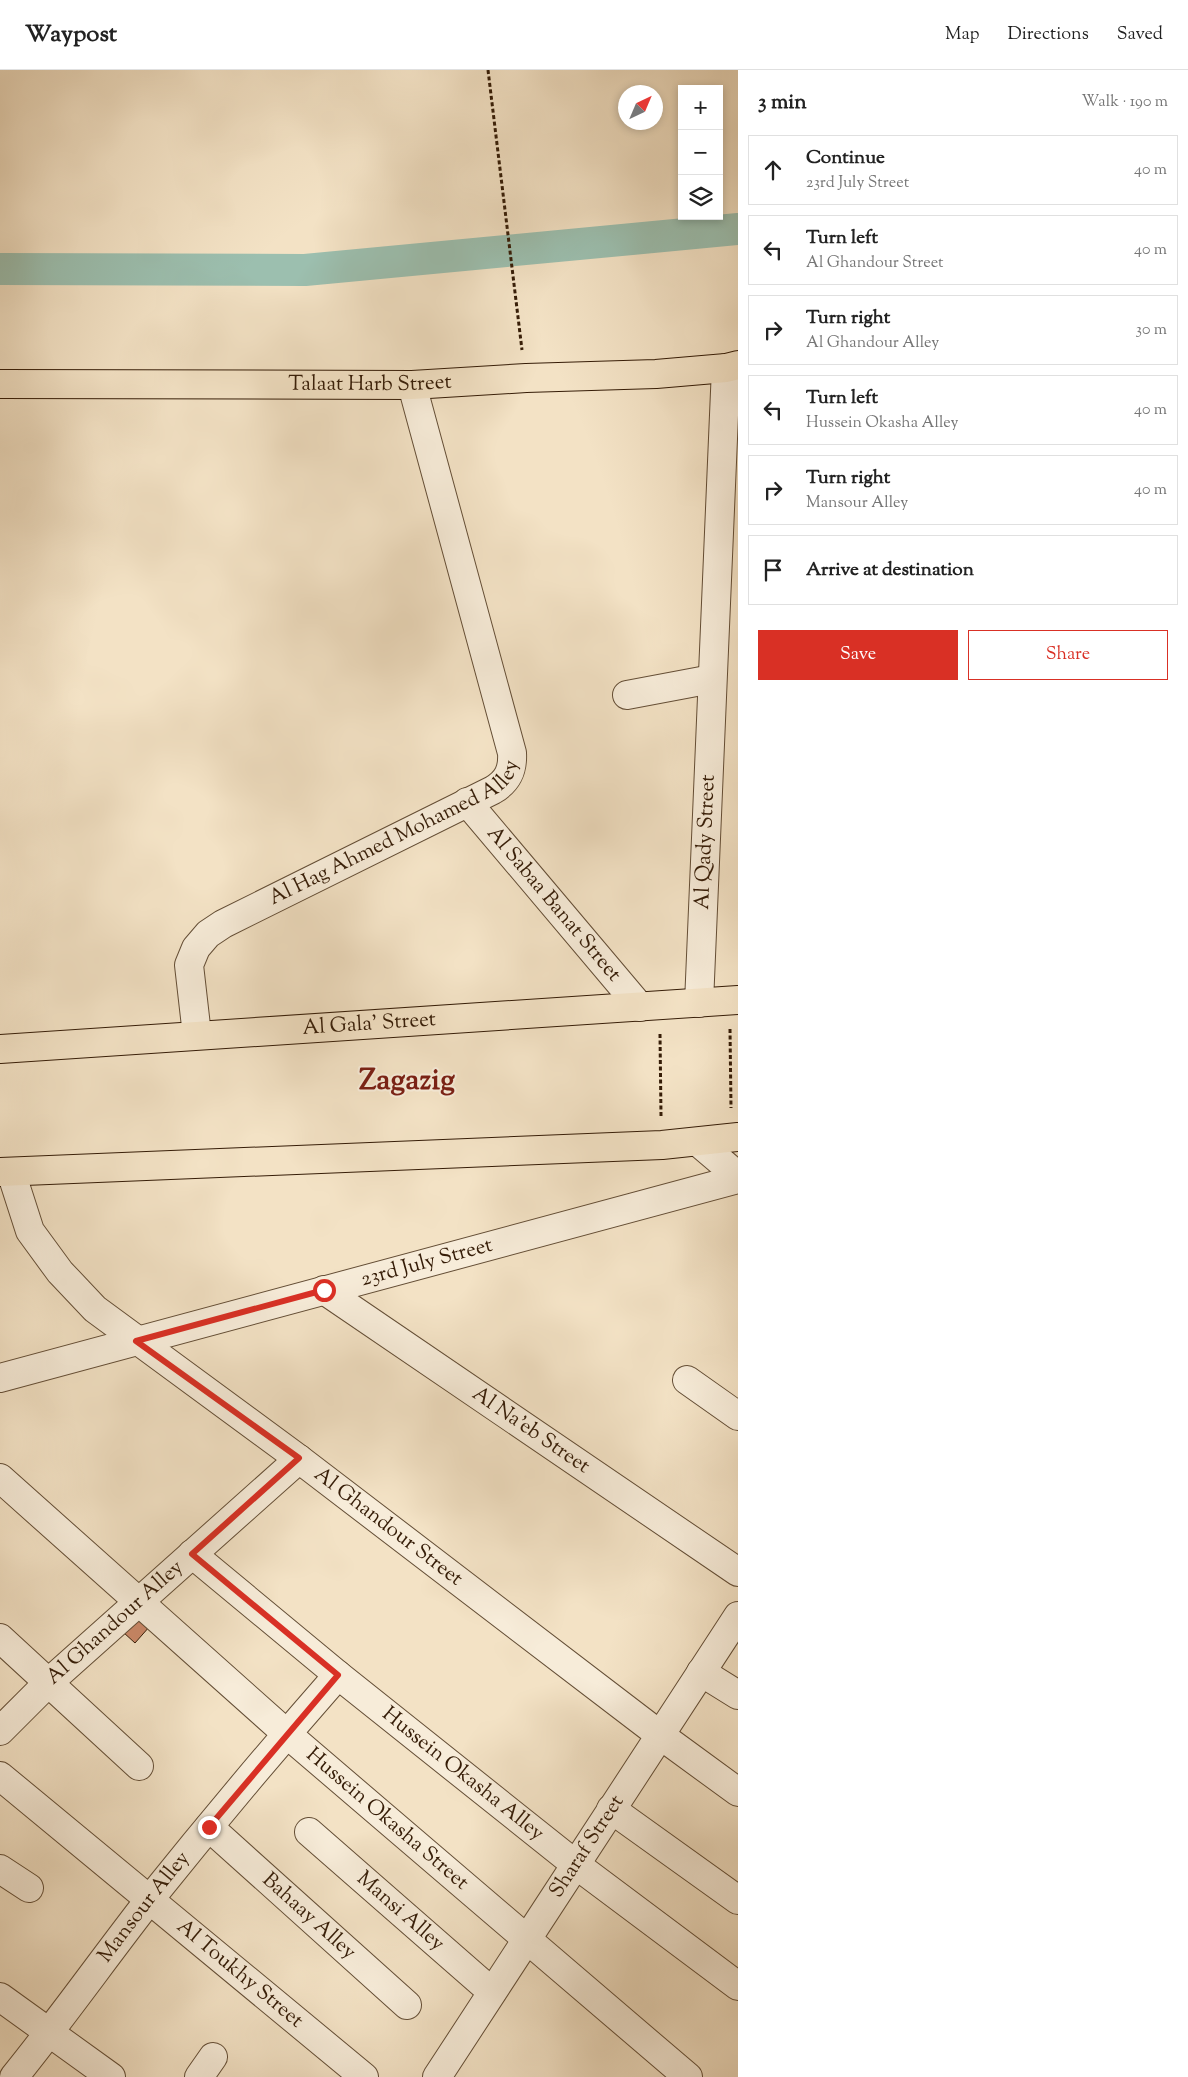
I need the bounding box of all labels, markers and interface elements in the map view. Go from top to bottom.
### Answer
text: Waypost [25,18,117,52]
text: Map [945,22,980,48]
text: Directions [1008,22,1089,48]
text: Saved [1117,22,1163,48]
north arrow [618,85,663,130]
map controls [678,85,723,220]
button: + [678,85,723,130]
text: 3 min [758,88,807,118]
text: Walk · 190 m [1081,91,1168,114]
button: − [678,130,723,175]
text: Continue [806,145,885,172]
icon: ahead [759,156,787,184]
text: 40 m [1134,159,1167,182]
text: 23rd July Street [806,172,909,195]
button: layers [678,175,723,220]
text: Turn left [806,225,878,252]
icon: left [759,236,787,264]
text: 40 m [1134,239,1167,262]
text: Al Ghandour Street [806,252,944,275]
text: Turn right [806,305,890,332]
icon: right [759,316,787,344]
text: 30 m [1136,319,1167,342]
text: Al Ghandour Alley [806,332,939,355]
street label: Talaat Harb Street [288,368,452,400]
text: Turn left [806,385,878,412]
icon: left [759,396,787,424]
text: 40 m [1134,399,1167,422]
text: Hussein Okasha Alley [806,412,958,435]
text: Turn right [806,465,890,492]
icon: right [759,476,787,504]
text: 40 m [1134,479,1167,502]
text: Mansour Alley [806,492,908,515]
icon: arrive [759,556,787,584]
text: Arrive at destination [806,557,974,584]
button: Save [758,630,958,680]
button: Share [968,630,1168,680]
street label: Al Hag Ahmed Mohamed Alley [264,757,527,914]
street label: Al Qady Street [688,774,724,910]
street label: Al Sabaa Banat Street [479,820,628,989]
street label: Al Gala' Street [301,1005,437,1044]
district label: Zagazig [359,1059,455,1104]
street label: 23rd July Street [357,1231,496,1295]
route start [313,1279,336,1302]
street label: Al Na'eb Street [466,1380,596,1482]
street label: Al Ghandour Street [307,1460,469,1594]
street label: Al Ghandour Alley [40,1553,191,1692]
street label: Hussein Okasha Alley [375,1700,551,1849]
street label: Hussein Okasha Street [299,1741,475,1898]
street label: Sharaf Street [543,1789,632,1904]
route end [198,1816,221,1839]
street label: Mansour Alley [91,1845,198,1969]
street label: Mansi Alley [349,1865,451,1959]
street label: Bahaay Alley [255,1866,363,1967]
street label: Al Toukhy Street [170,1913,310,2036]

